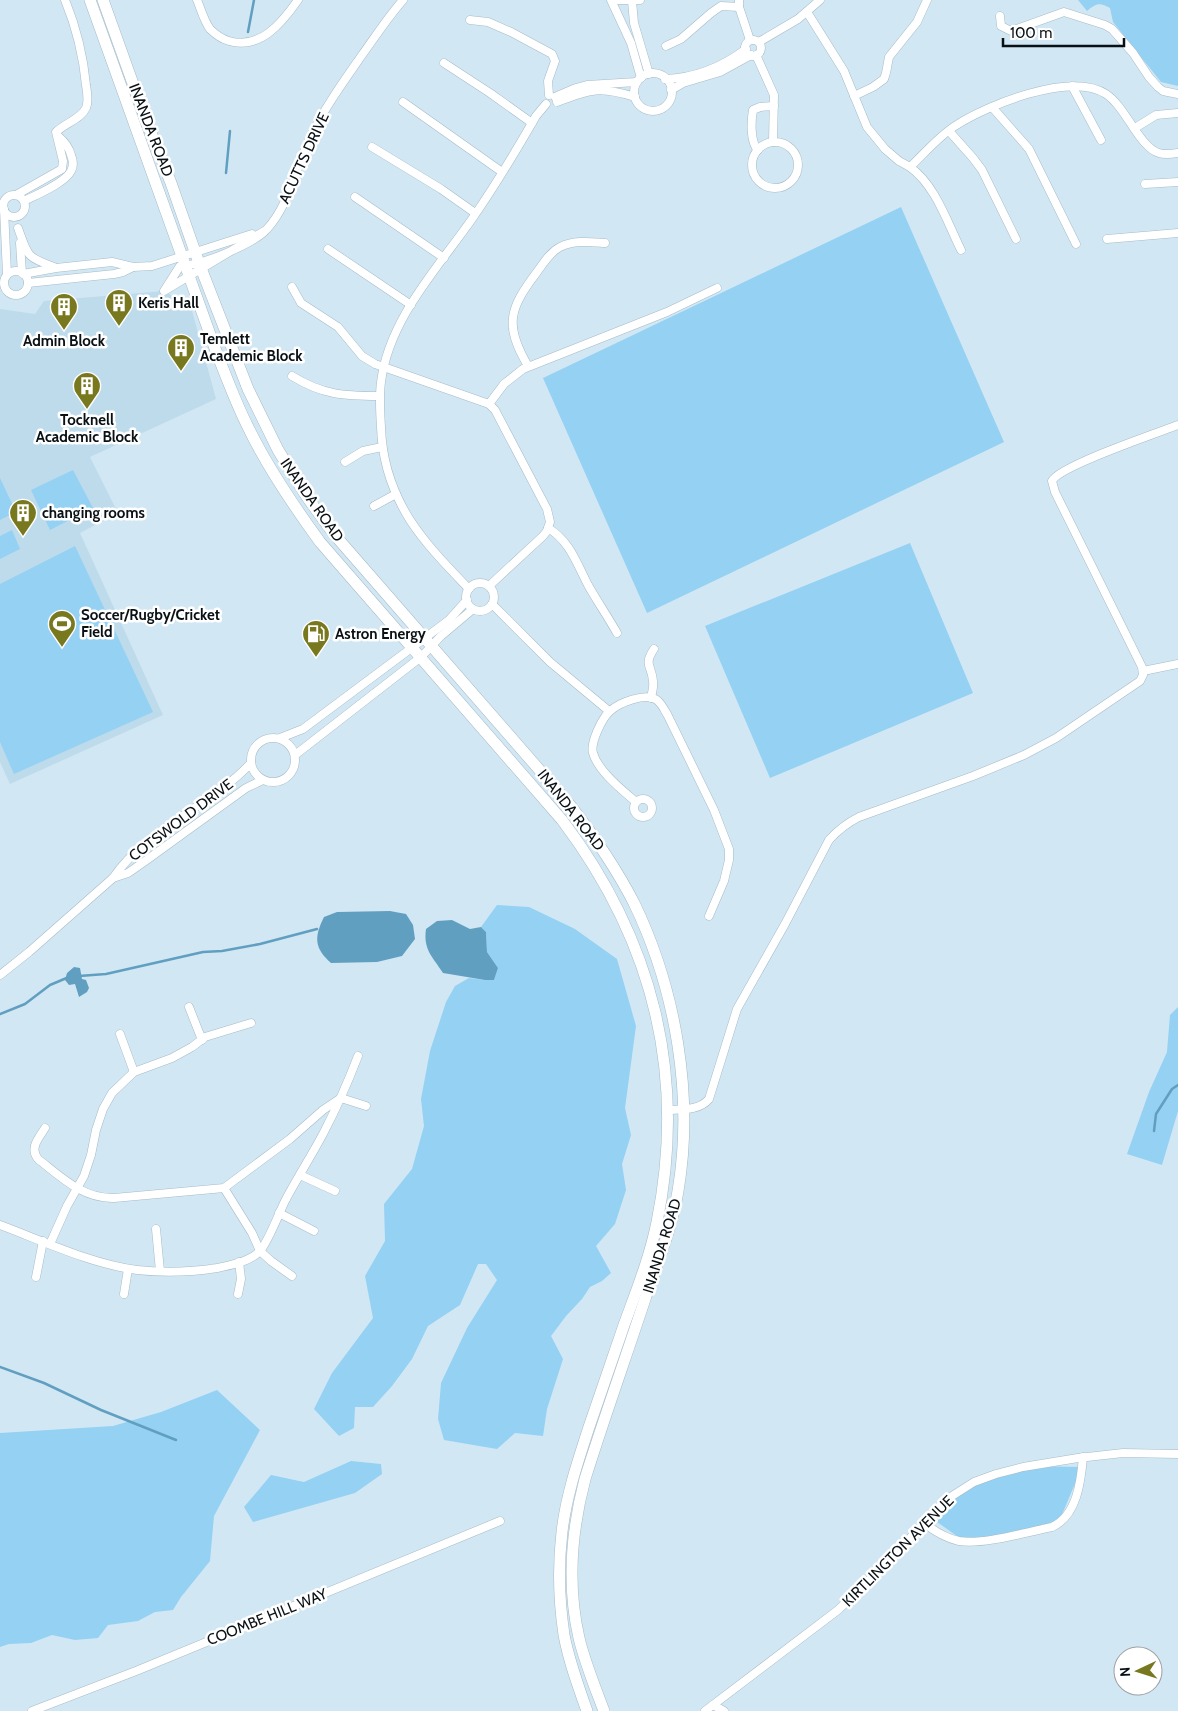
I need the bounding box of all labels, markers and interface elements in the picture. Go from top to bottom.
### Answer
scale bar [1003,15,1124,47]
text: 100 m [1010,24,1052,42]
street label: INANDA ROAD [125,81,177,179]
street label: ACUTTS DRIVE [275,110,333,206]
building icon: Keris Hall [104,288,134,327]
building icon: Admin Block [49,292,79,331]
place label: Keris Hall [138,294,199,312]
place label: Temlett Academic Block [200,330,303,365]
place label: Admin Block [23,332,106,350]
building icon: Temlett Academic Block [166,333,196,372]
building icon: Tocknell Academic Block [72,371,102,410]
place label: Tocknell Academic Block [36,411,139,446]
street label: INANDA ROAD [276,455,348,545]
building icon: changing rooms [8,498,38,537]
place label: changing rooms [42,504,145,522]
place label: Soccer/Rugby/Cricket Field [81,606,220,641]
sports icon: Soccer/Rugby/Cricket Field [47,609,77,648]
fuel station icon: Astron Energy [301,619,331,658]
place label: Astron Energy [335,625,427,643]
street label: INANDA ROAD [534,766,608,854]
street label: COTSWOLD DRIVE [125,775,237,865]
street label: INANDA ROAD [639,1196,685,1296]
street label: KIRTLINGTON AVENUE [839,1492,957,1610]
street label: COOMBE HILL WAY [204,1584,330,1649]
north arrow [1113,1646,1163,1696]
text: N [1116,1666,1134,1677]

